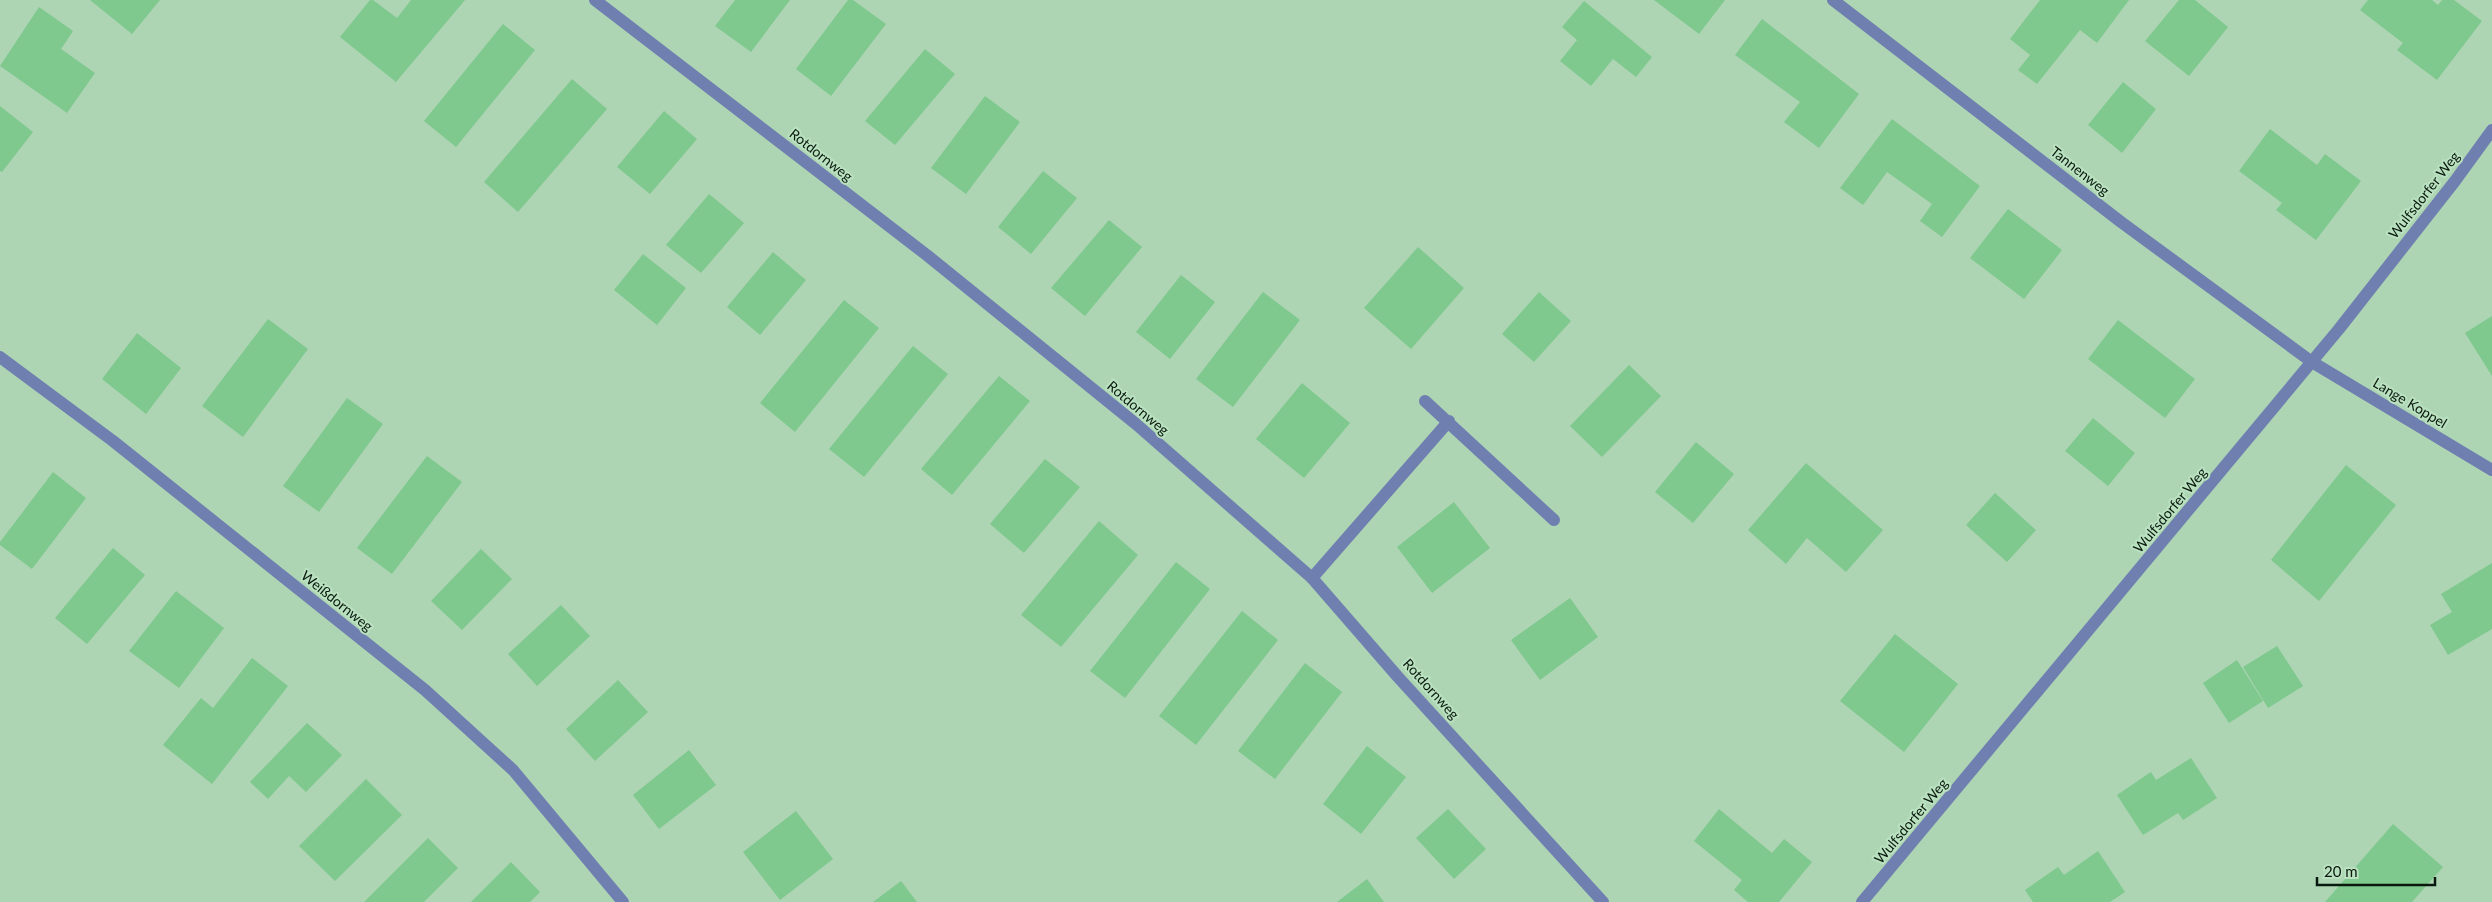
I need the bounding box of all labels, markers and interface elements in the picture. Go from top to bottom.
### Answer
street label: Rotdornweg [786,125,856,185]
street label: Tannenweg [2047,142,2113,199]
street label: Wulfsdorfer Weg [2384,148,2463,242]
street label: Lange Koppel [2370,374,2450,431]
street label: Rotdornweg [1104,377,1173,438]
street label: Wulfsdorfer Weg [2129,464,2210,556]
street label: Weißdornweg [298,567,376,635]
street label: Rotdornweg [1400,655,1463,722]
street label: Wulfsdorfer Weg [1870,775,1951,867]
scale bar [2317,854,2434,886]
text: 20 m [2324,862,2358,880]

